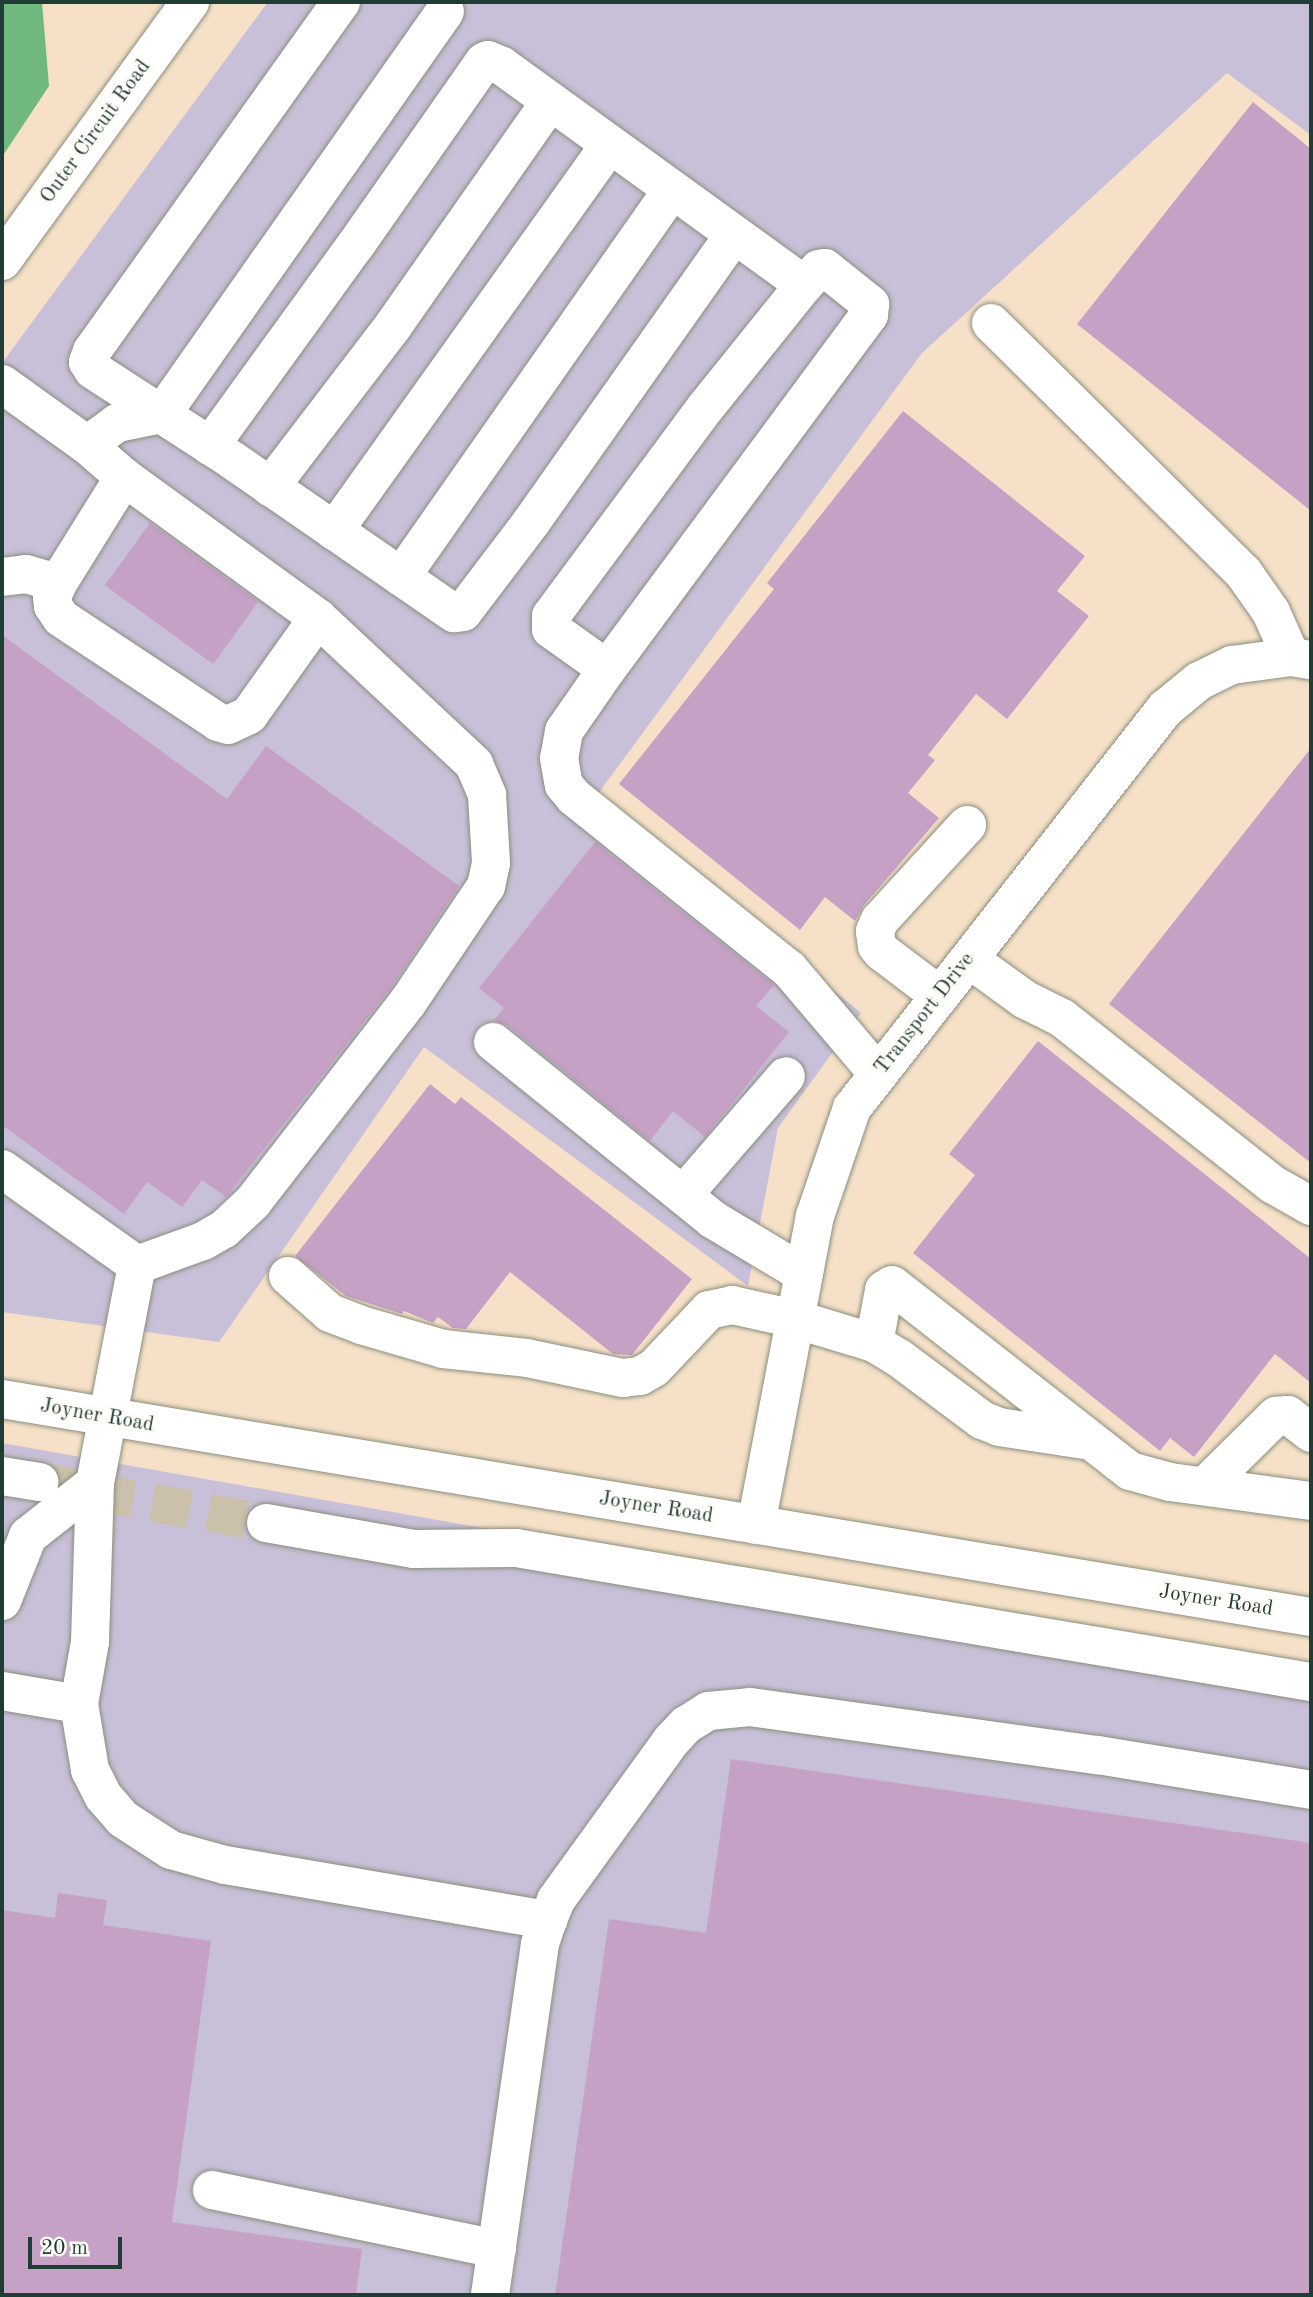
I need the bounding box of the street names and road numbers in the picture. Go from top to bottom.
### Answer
street label: Outer Circuit Road [35,55,157,209]
street label: Transport Drive [870,948,980,1080]
street label: Joyner Road [38,1394,156,1438]
street label: Joyner Road [597,1487,715,1529]
street label: Joyner Road [1157,1580,1275,1622]

